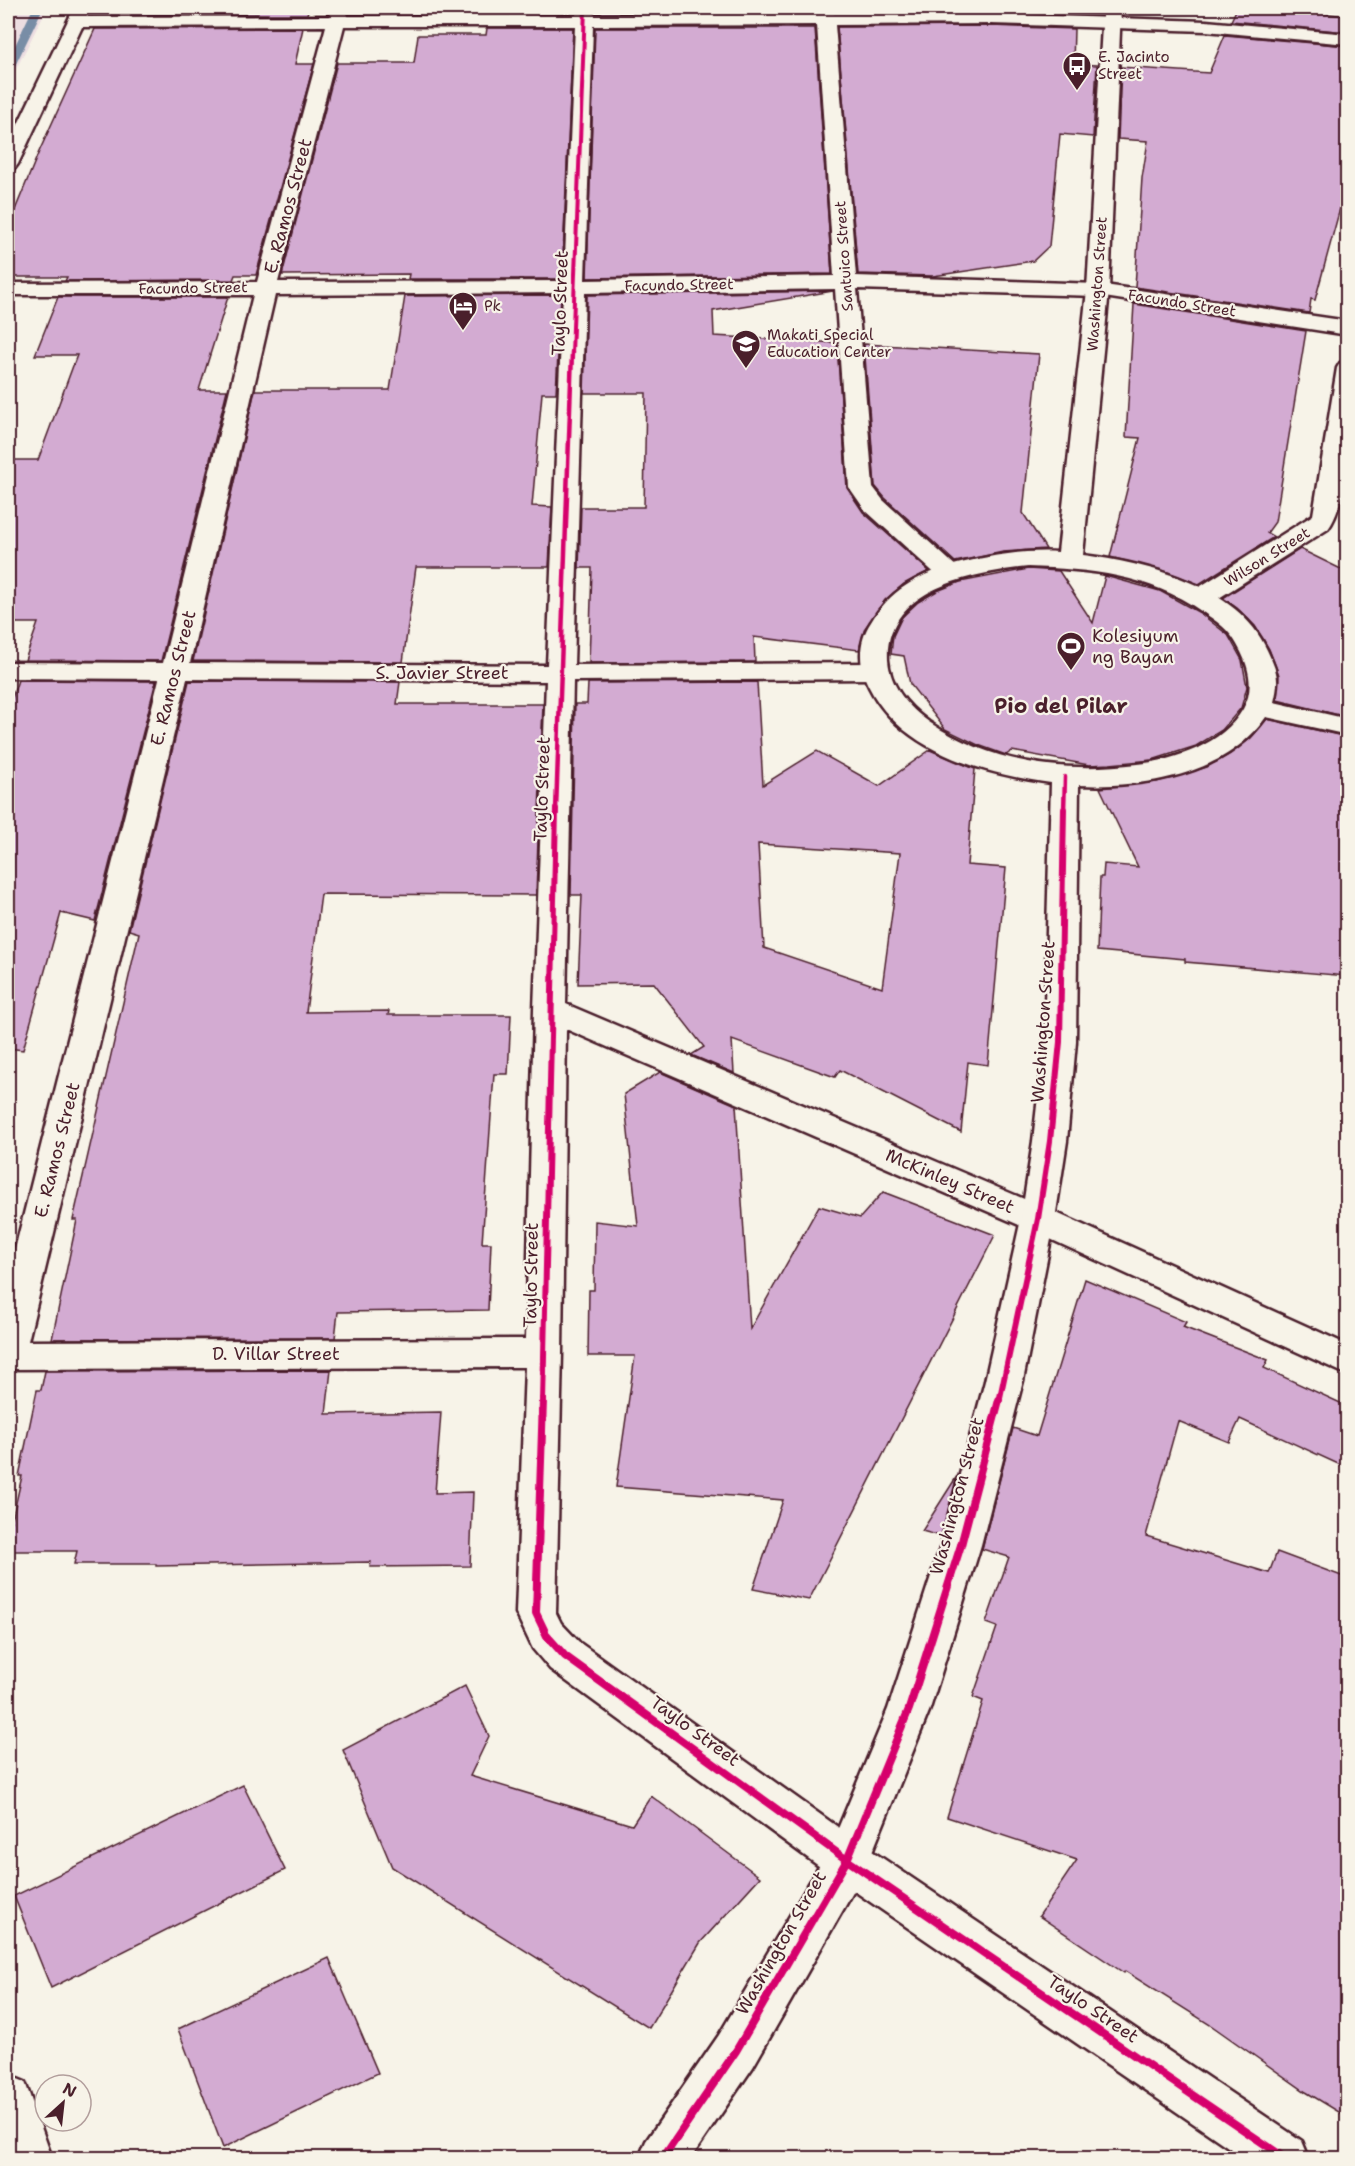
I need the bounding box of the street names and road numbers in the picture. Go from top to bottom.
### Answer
street label: E. Ramos Street [258,136,318,276]
street label: Santuico Street [830,200,858,312]
street label: Washington Street [1082,216,1112,352]
street label: Taylo Street [546,250,574,356]
street label: Facundo Street [624,274,734,296]
street label: Facundo Street [138,277,248,299]
street label: Facundo Street [1126,285,1238,321]
street label: Wilson Street [1220,523,1314,591]
street label: E. Ramos Street [145,608,201,748]
street label: S. Javier Street [375,661,509,685]
street label: Taylo Street [528,736,556,842]
street label: Washington Street [1025,940,1061,1104]
street label: E. Ramos Street [29,1080,85,1220]
street label: McKinley Street [882,1143,1018,1219]
street label: Taylo Street [518,1222,544,1328]
street label: D. Villar Street [212,1342,340,1366]
street label: Washington Street [924,1414,990,1577]
street label: Taylo Street [645,1690,745,1772]
street label: Washington Street [730,1867,832,2019]
street label: Taylo Street [1043,1970,1143,2048]

